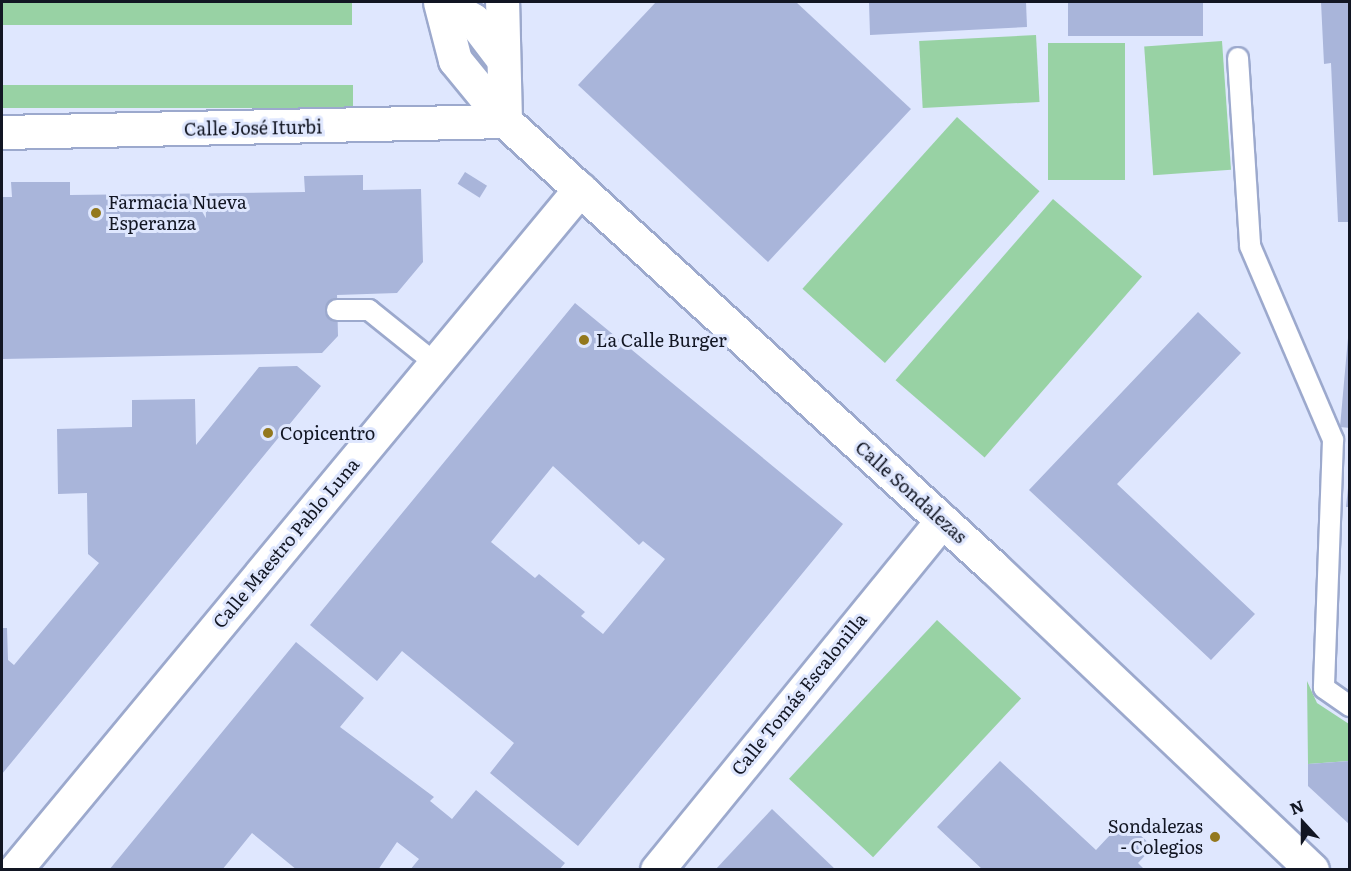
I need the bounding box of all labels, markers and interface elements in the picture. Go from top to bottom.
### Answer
street label: Calle José Iturbi [184,116,322,140]
place label: Farmacia Nueva Esperanza [108,192,247,234]
marker: Farmacia Nueva Esperanza [89,206,103,220]
place label: La Calle Burger [596,329,727,351]
marker: La Calle Burger [577,333,591,347]
place label: Copicentro [280,422,375,444]
marker: Copicentro [261,426,275,440]
street label: Calle Sondalezas [851,436,971,548]
street label: Calle Maestro Pablo Luna [208,454,364,632]
street label: Calle Tomás Escalonilla [727,609,871,779]
north arrow [1273,793,1333,853]
text: N [1286,793,1307,820]
place label: Sondalezas - Colegios [1108,816,1203,858]
marker: Sondalezas - Colegios [1208,830,1222,844]

